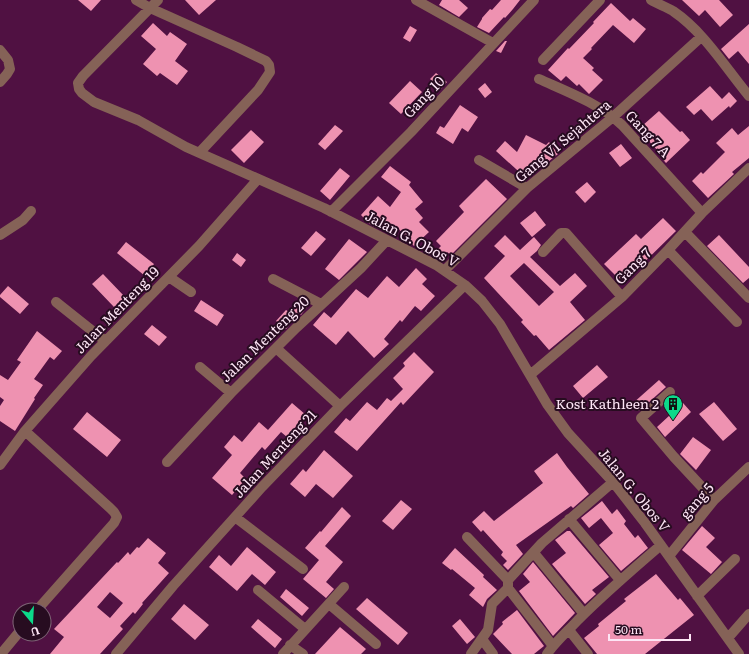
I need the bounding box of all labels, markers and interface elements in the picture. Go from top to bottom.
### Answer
street label: Gang 10 [398,71,448,122]
street label: Gang VI Sejahtera [510,94,615,186]
street label: Gang 7 A [622,105,676,162]
street label: Jalan G. Obos V [362,205,463,272]
street label: Gang 7 [609,242,655,288]
street label: Jalan Menteng 19 [69,261,163,357]
street label: Jalan Menteng 20 [215,291,313,386]
place label: Kost Kathleen 2 [556,393,659,413]
building icon: Kost Kathleen 2 [662,393,684,421]
street label: Jalan Menteng 21 [228,405,321,502]
street label: Jalan G. Obos V [594,443,676,536]
street label: gang 5 [675,478,718,523]
north arrow [12,602,52,642]
scale bar [609,616,690,642]
text: 50 m [615,620,642,638]
text: U [28,624,42,642]

